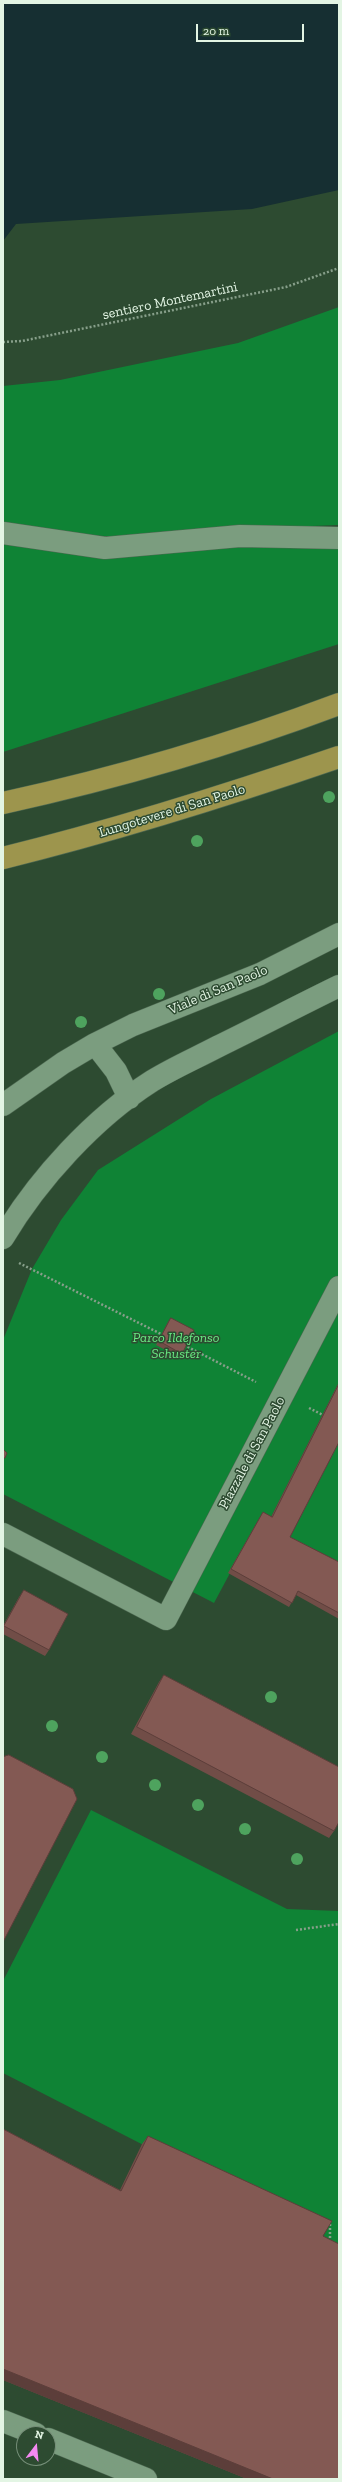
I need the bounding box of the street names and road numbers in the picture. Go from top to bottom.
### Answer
street label: sentiero Montemartini [101,278,239,324]
street label: Lungotevere di San Paolo [97,781,247,841]
street label: Viale di San Paolo [166,962,270,1018]
street label: Piazzale di San Paolo [215,1394,289,1512]

